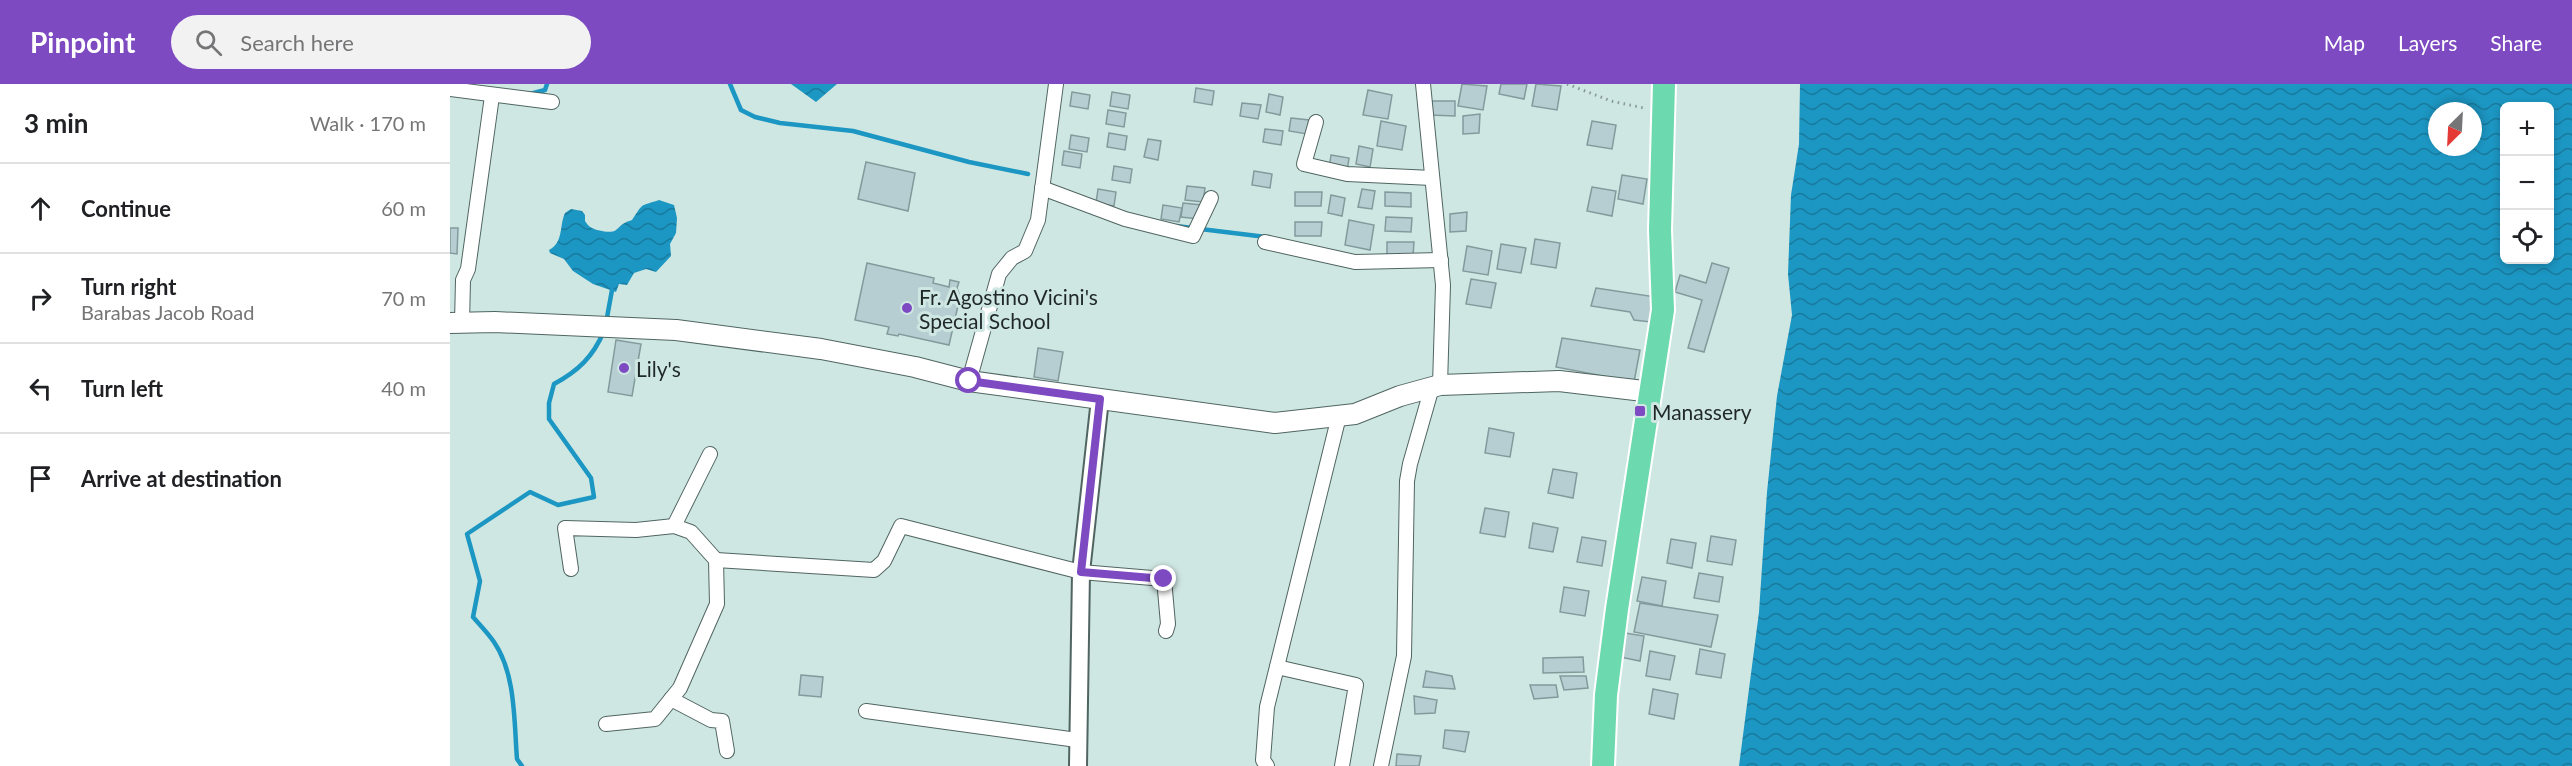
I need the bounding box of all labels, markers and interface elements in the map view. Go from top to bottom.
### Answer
search box [171,15,591,69]
text: Pinpoint [30,25,135,59]
icon: search [192,26,225,59]
text: Search here [240,29,354,56]
text: Map [2324,30,2365,55]
text: Layers [2398,30,2457,55]
text: Share [2490,30,2542,55]
north arrow [2428,102,2482,156]
map controls [2500,102,2554,264]
button: + [2500,102,2554,156]
text: 3 min [24,107,88,139]
text: Walk · 170 m [310,111,426,135]
button: − [2500,156,2554,210]
icon: ahead [24,192,57,225]
text: Continue [81,195,171,222]
text: 60 m [381,196,426,220]
button: locate [2500,210,2554,264]
text: Turn right [81,273,176,300]
icon: right [24,282,57,315]
place label: Fr. Agostino Vicini's Special School [919,284,1098,333]
text: 70 m [381,286,426,310]
text: Barabas Jacob Road [81,300,255,324]
marker: Fr. Agostino Vicini's Special School [900,301,914,315]
place label: Lily's [636,356,681,381]
marker: Lily's [617,361,631,375]
route start [955,367,981,393]
icon: left [24,372,57,405]
text: Turn left [81,375,163,402]
text: 40 m [381,376,426,400]
place label: Manassery [1652,399,1752,424]
marker: Manassery [1633,404,1647,418]
icon: arrive [24,462,57,495]
text: Arrive at destination [81,465,282,492]
route end [1150,565,1176,591]

